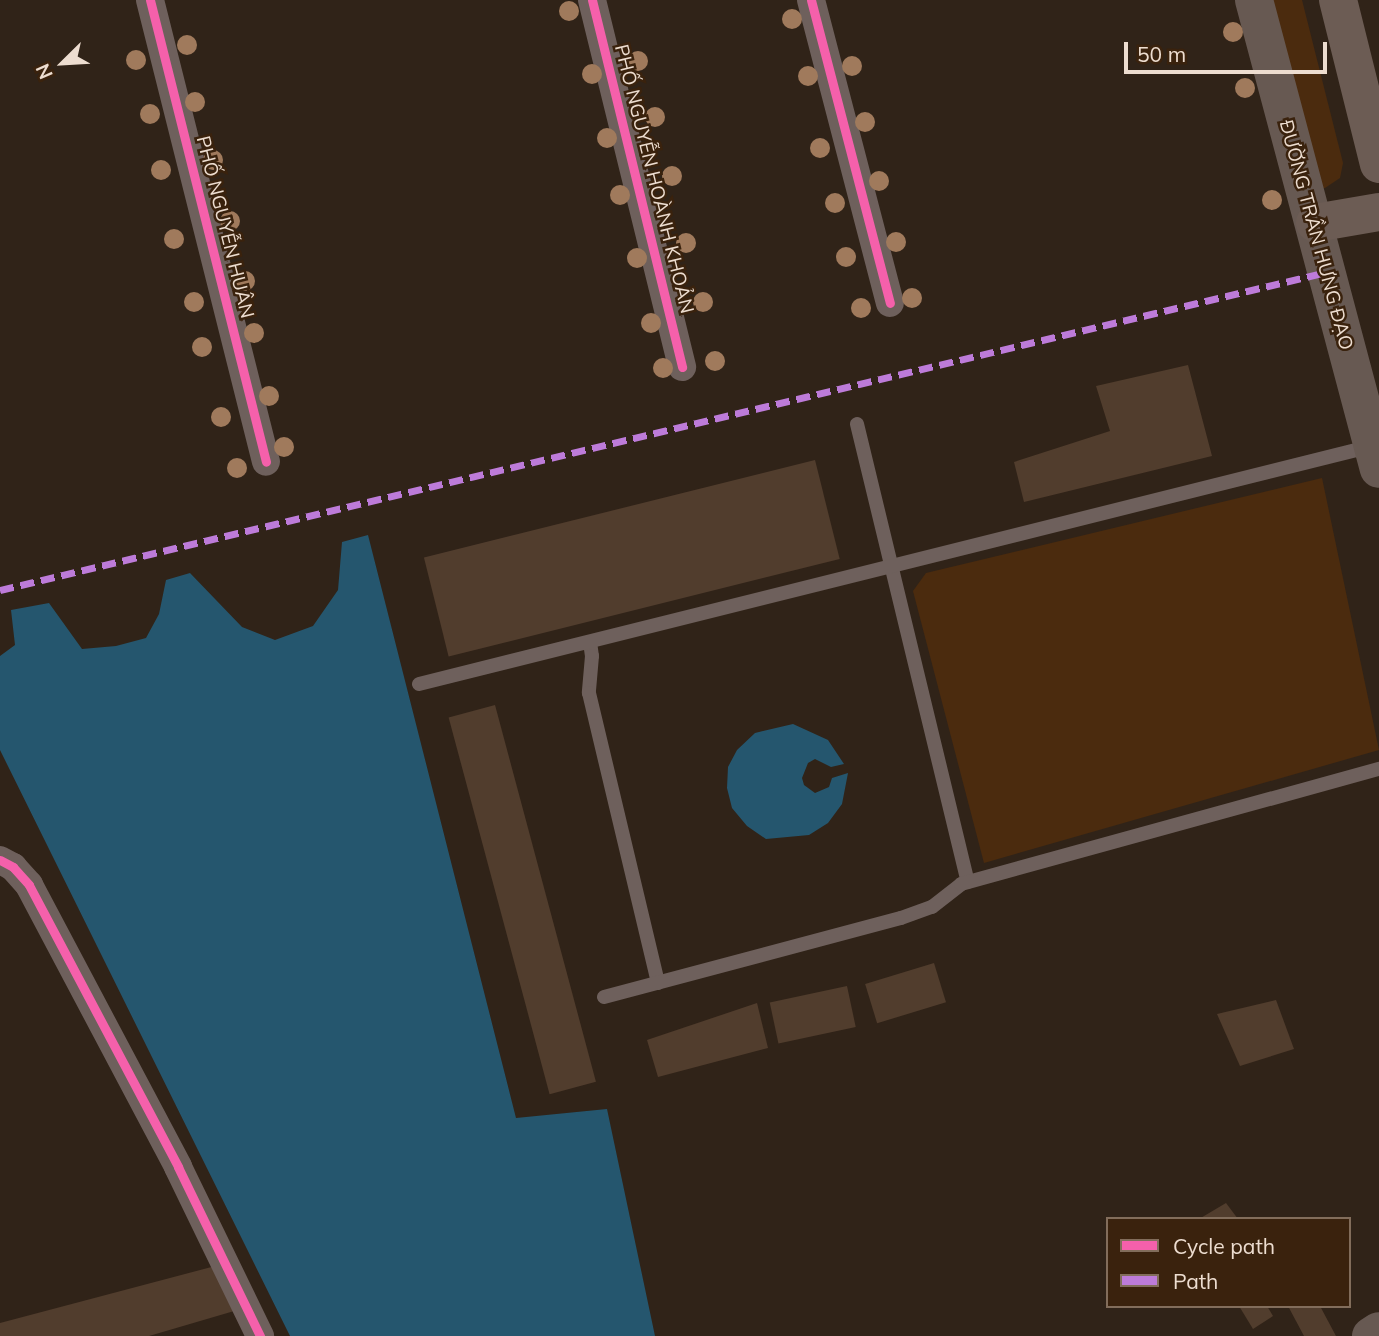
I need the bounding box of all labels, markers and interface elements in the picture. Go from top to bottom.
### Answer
north arrow [28,28,98,98]
scale bar [1127,28,1330,72]
text: 50 m [1137,41,1186,67]
street label: PHỐ NGUYỄN HOÀNH KHOẢN [609,42,699,316]
text: N [30,60,58,83]
street label: ĐƯỜNG TRẦN HƯNG ĐẠO [1274,118,1358,352]
street label: PHỐ NGUYỄN HUÂN [191,133,259,321]
legend [1106,1217,1351,1308]
text: Cycle path [1173,1233,1275,1259]
text: Path [1173,1268,1218,1294]

